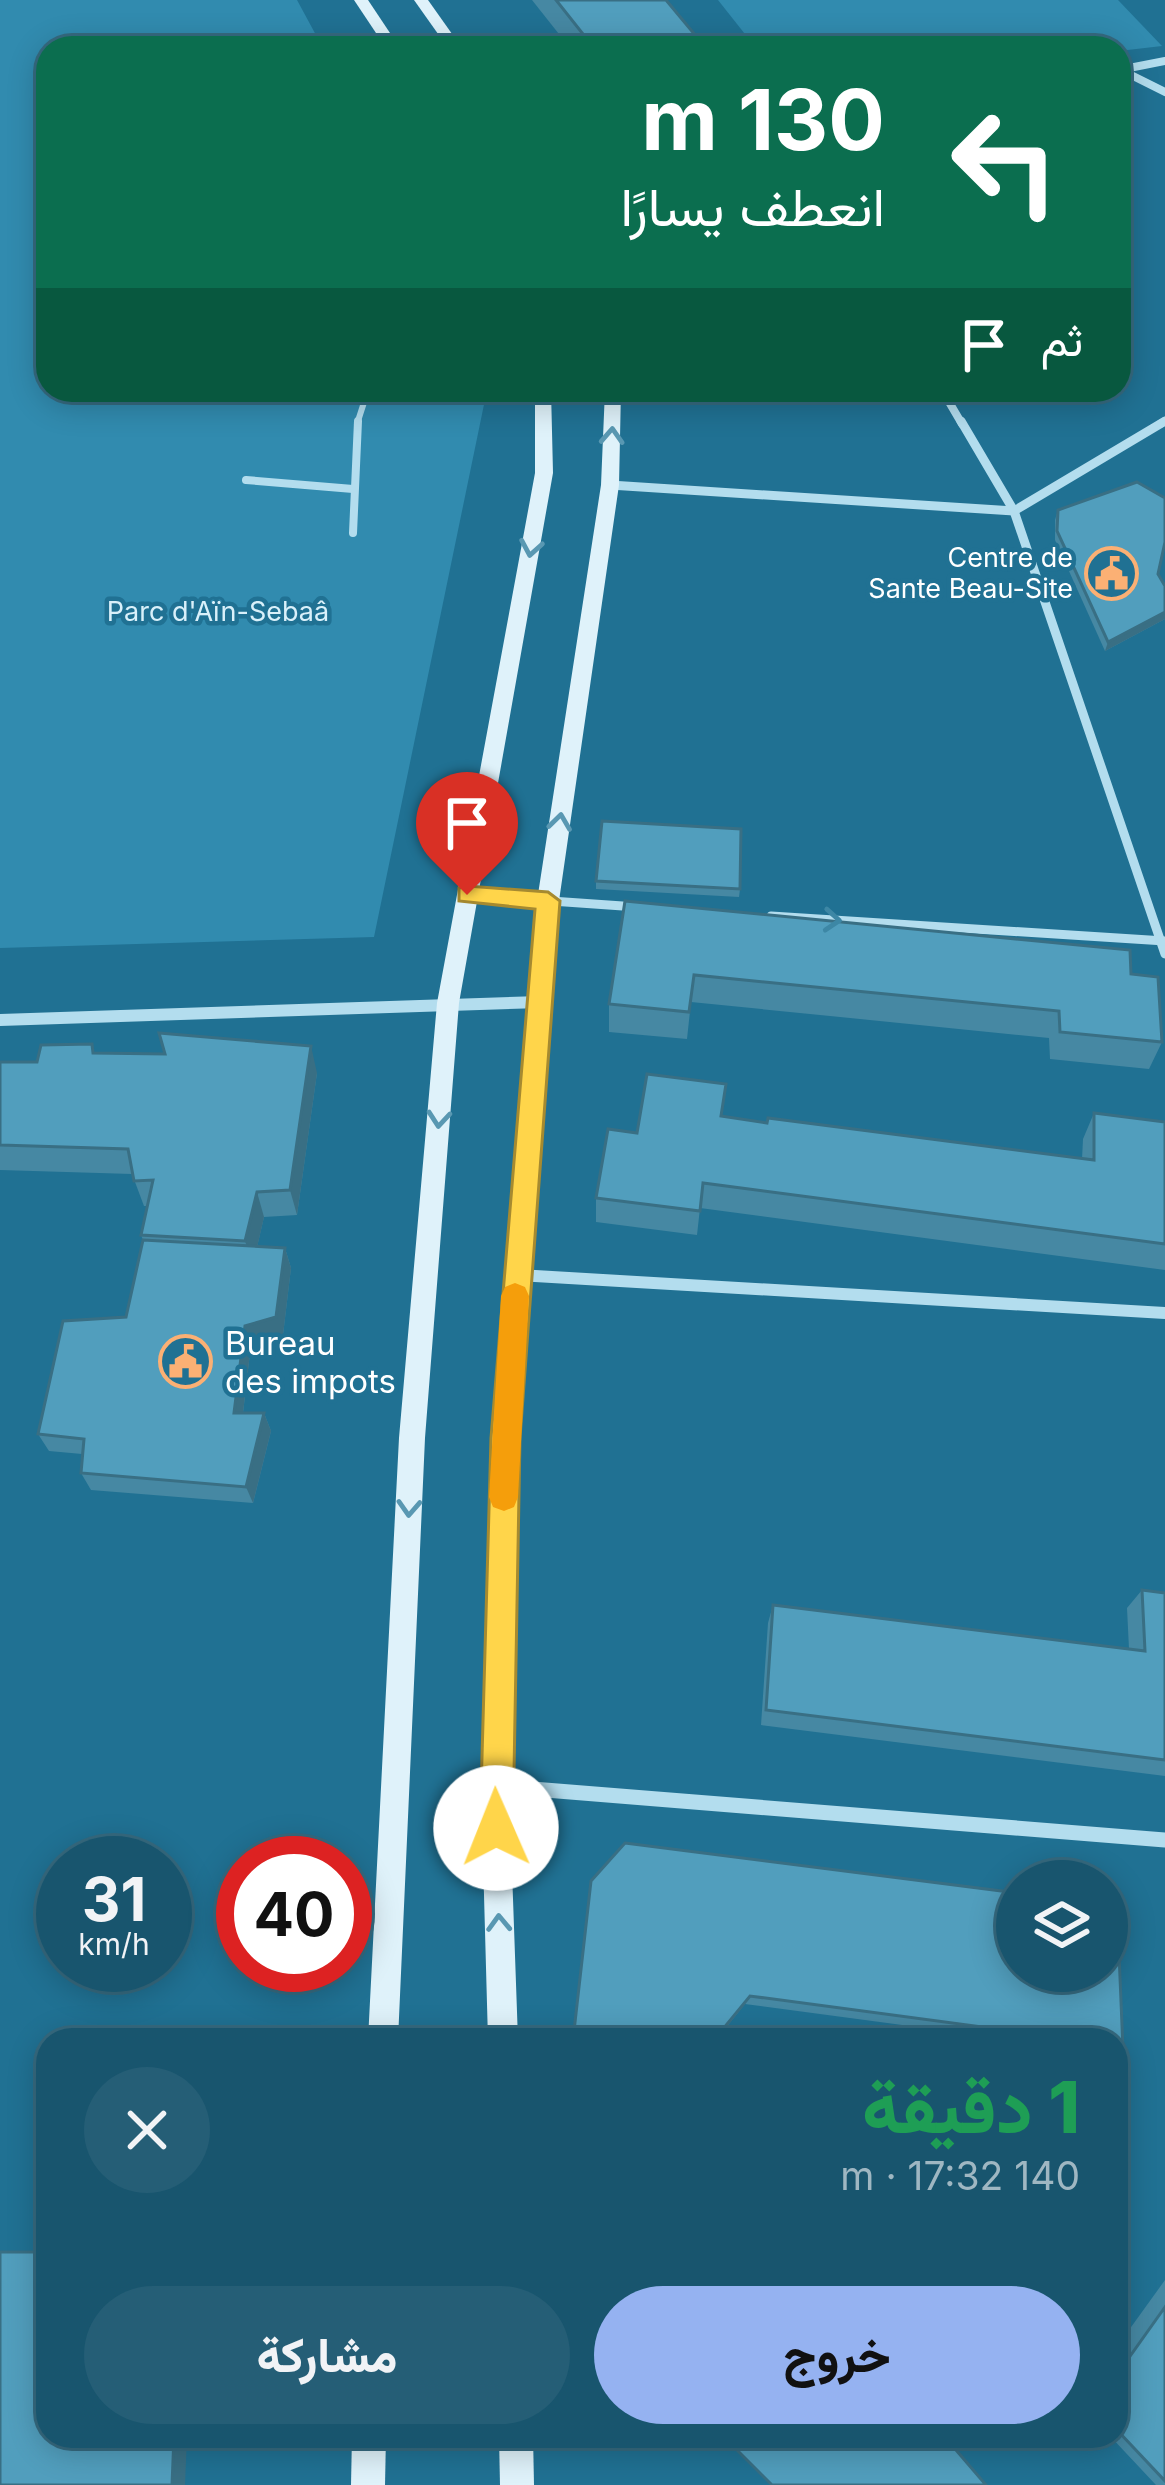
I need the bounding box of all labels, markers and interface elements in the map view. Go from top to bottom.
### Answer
text: 130 m [641,69,885,170]
icon: left [927,84,1083,240]
text: انعطف يسارًا [621,174,885,239]
icon: arrive [951,312,1017,378]
text: ثم [1041,312,1083,367]
one-way arrow [599,426,625,445]
one-way arrow [519,537,544,557]
place label: Centre de Sante Beau-Site [868,541,1073,605]
public building icon: Centre de Sante Beau-Site [1084,545,1140,601]
park label: Parc d'Aïn-Sebaâ [107,595,329,628]
pin [416,772,518,895]
icon: arrive [434,790,500,856]
one-way arrow [546,812,572,832]
one-way arrow [823,906,842,932]
one-way arrow [426,1110,452,1129]
place label: Bureau des impots [225,1323,396,1401]
public building icon: Bureau des impots [158,1334,214,1390]
one-way arrow [396,1499,422,1518]
position arrow [433,1765,559,1891]
speed limit sign: 40 [216,1836,372,1992]
map controls [996,1860,1128,1992]
button: layers [996,1860,1128,1992]
text: 31 [82,1863,146,1935]
one-way arrow [487,1913,513,1932]
text: km/h [78,1926,150,1962]
text: 1 دقيقة [862,2063,1080,2150]
button: close [84,2067,210,2193]
text: 140 m · 17:32 [840,2152,1080,2199]
button: مشاركة [84,2286,570,2424]
button: خروج [594,2286,1080,2424]

